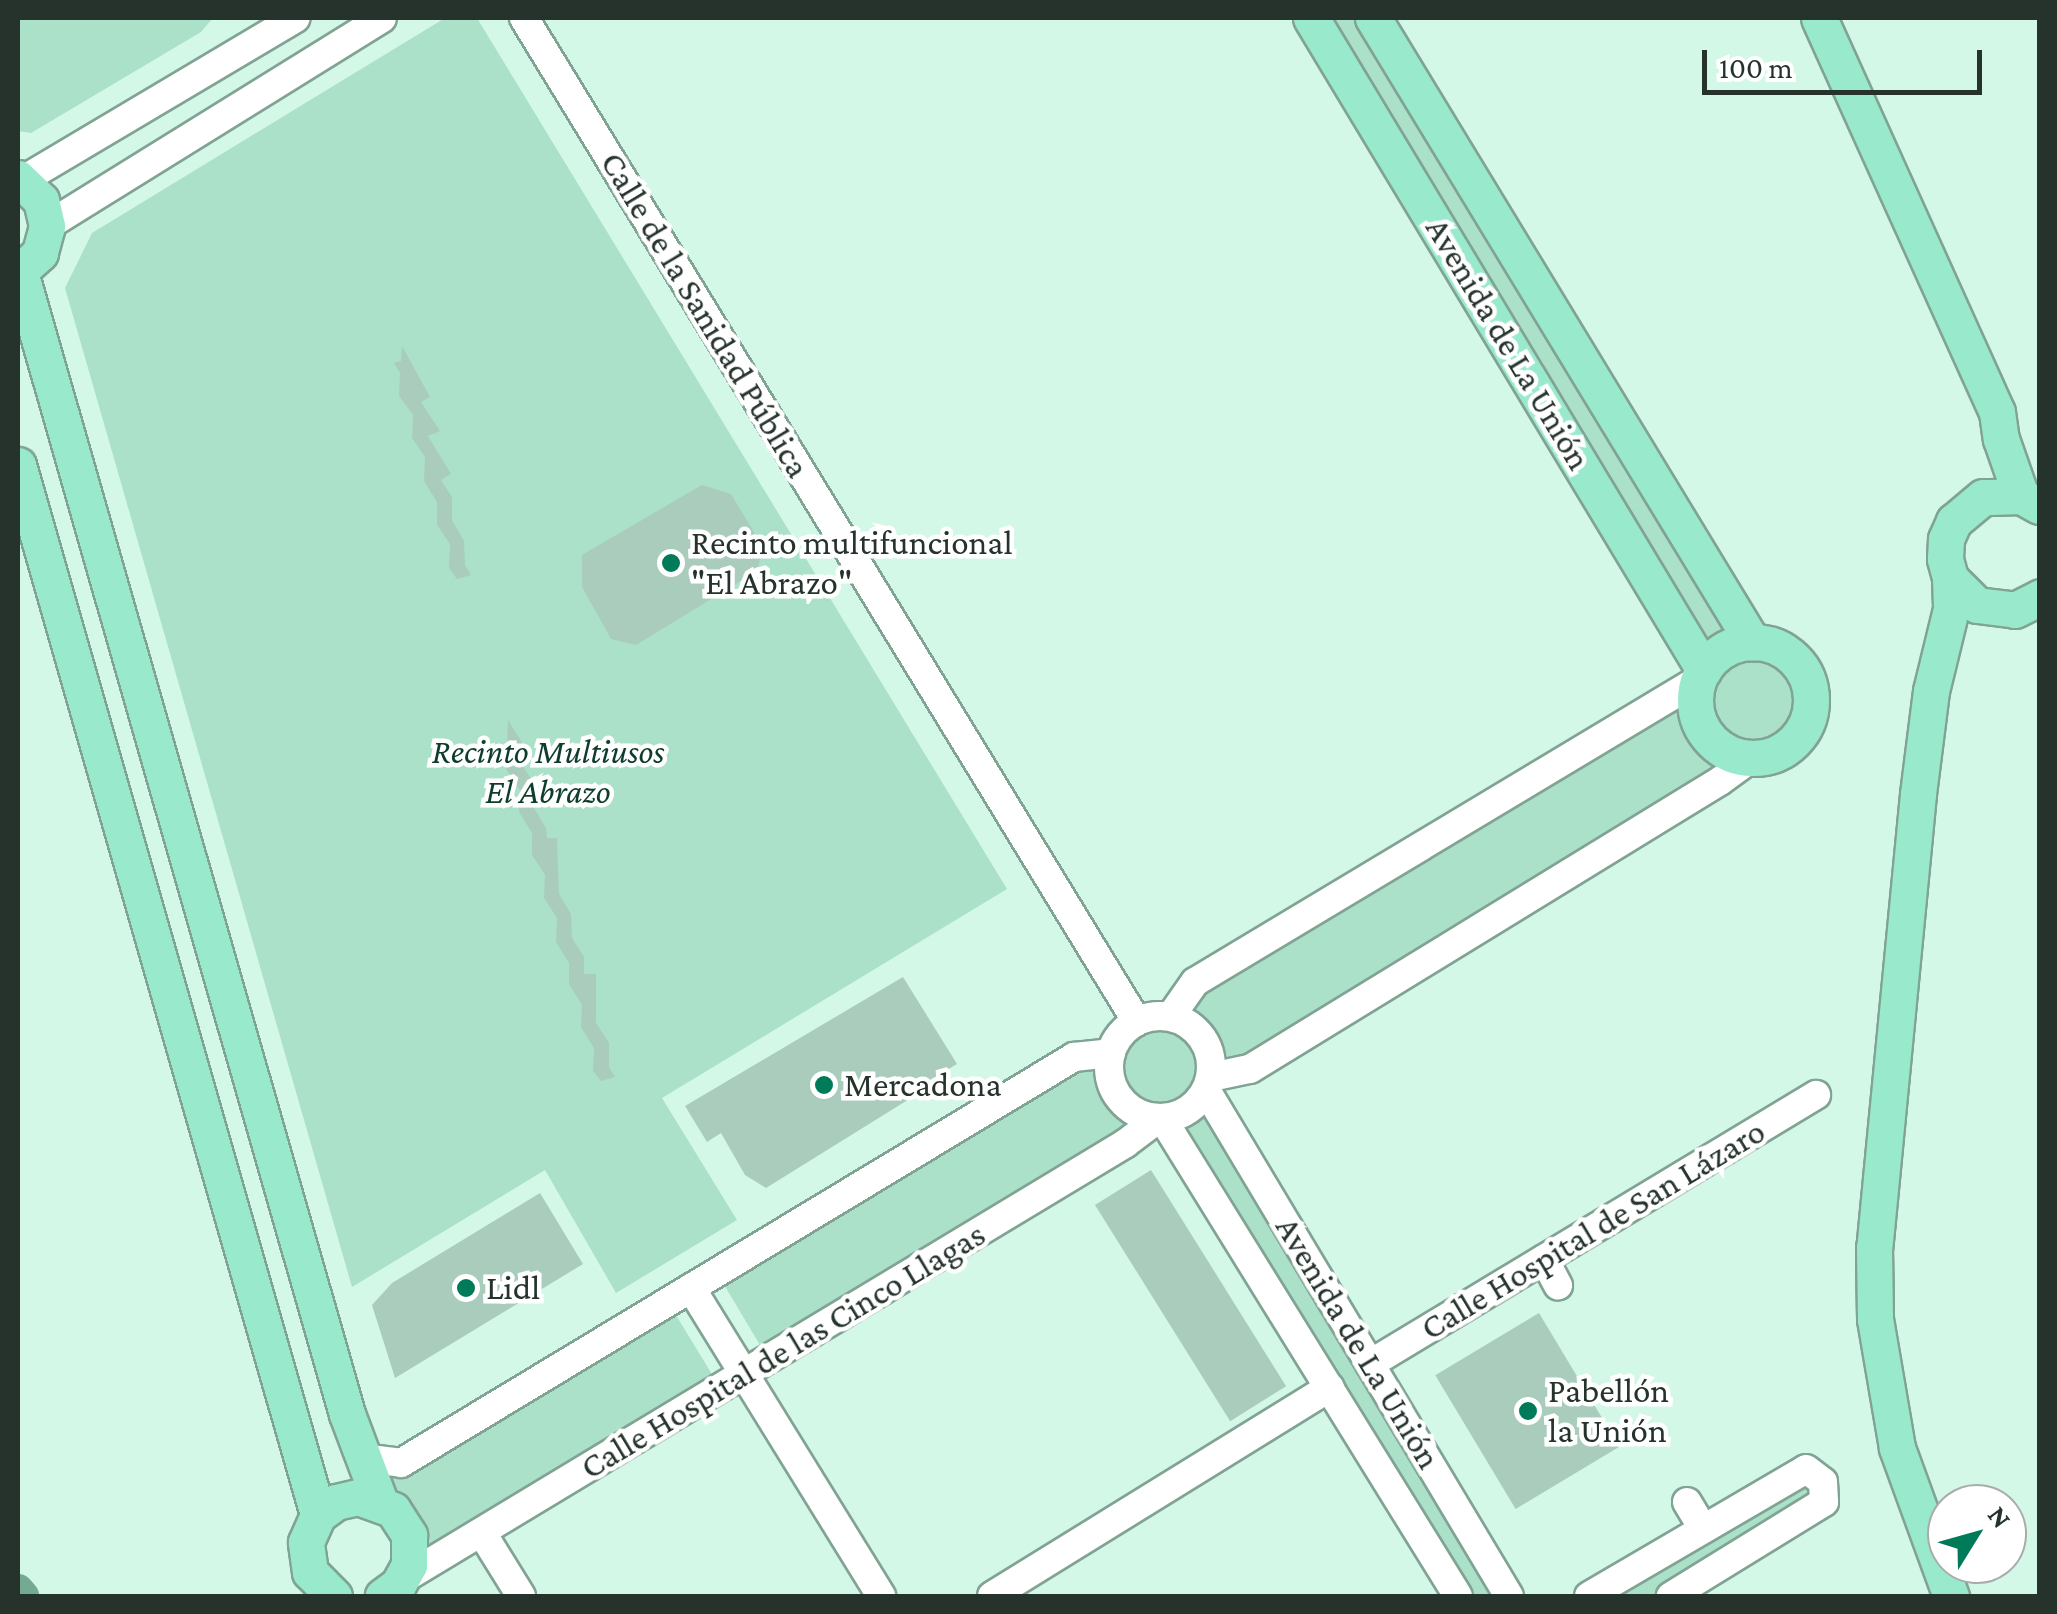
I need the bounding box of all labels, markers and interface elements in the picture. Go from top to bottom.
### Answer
scale bar [1707,30,1987,92]
text: 100 m [1719,51,1793,84]
street label: Calle de la Sanidad Pública [591,144,819,486]
street label: Avenida de La Unión [1416,210,1600,478]
place label: Recinto multifuncional "El Abrazo" [691,522,1013,604]
marker: Recinto multifuncional "El Abrazo" [660,552,682,574]
park label: Recinto Multiusos El Abrazo [432,731,664,813]
place label: Mercadona [844,1064,1002,1106]
marker: Mercadona [813,1074,835,1096]
street label: Calle Hospital de San Lázaro [1413,1111,1773,1349]
street label: Avenida de La Unión [1266,1209,1450,1477]
street label: Calle Hospital de las Cinco Llagas [573,1213,993,1489]
place label: Lidl [486,1267,540,1309]
marker: Lidl [455,1277,477,1299]
place label: Pabellón la Unión [1548,1370,1669,1452]
marker: Pabellón la Unión [1517,1400,1539,1422]
north arrow [1927,1484,2027,1584]
text: N [1982,1500,2018,1534]

